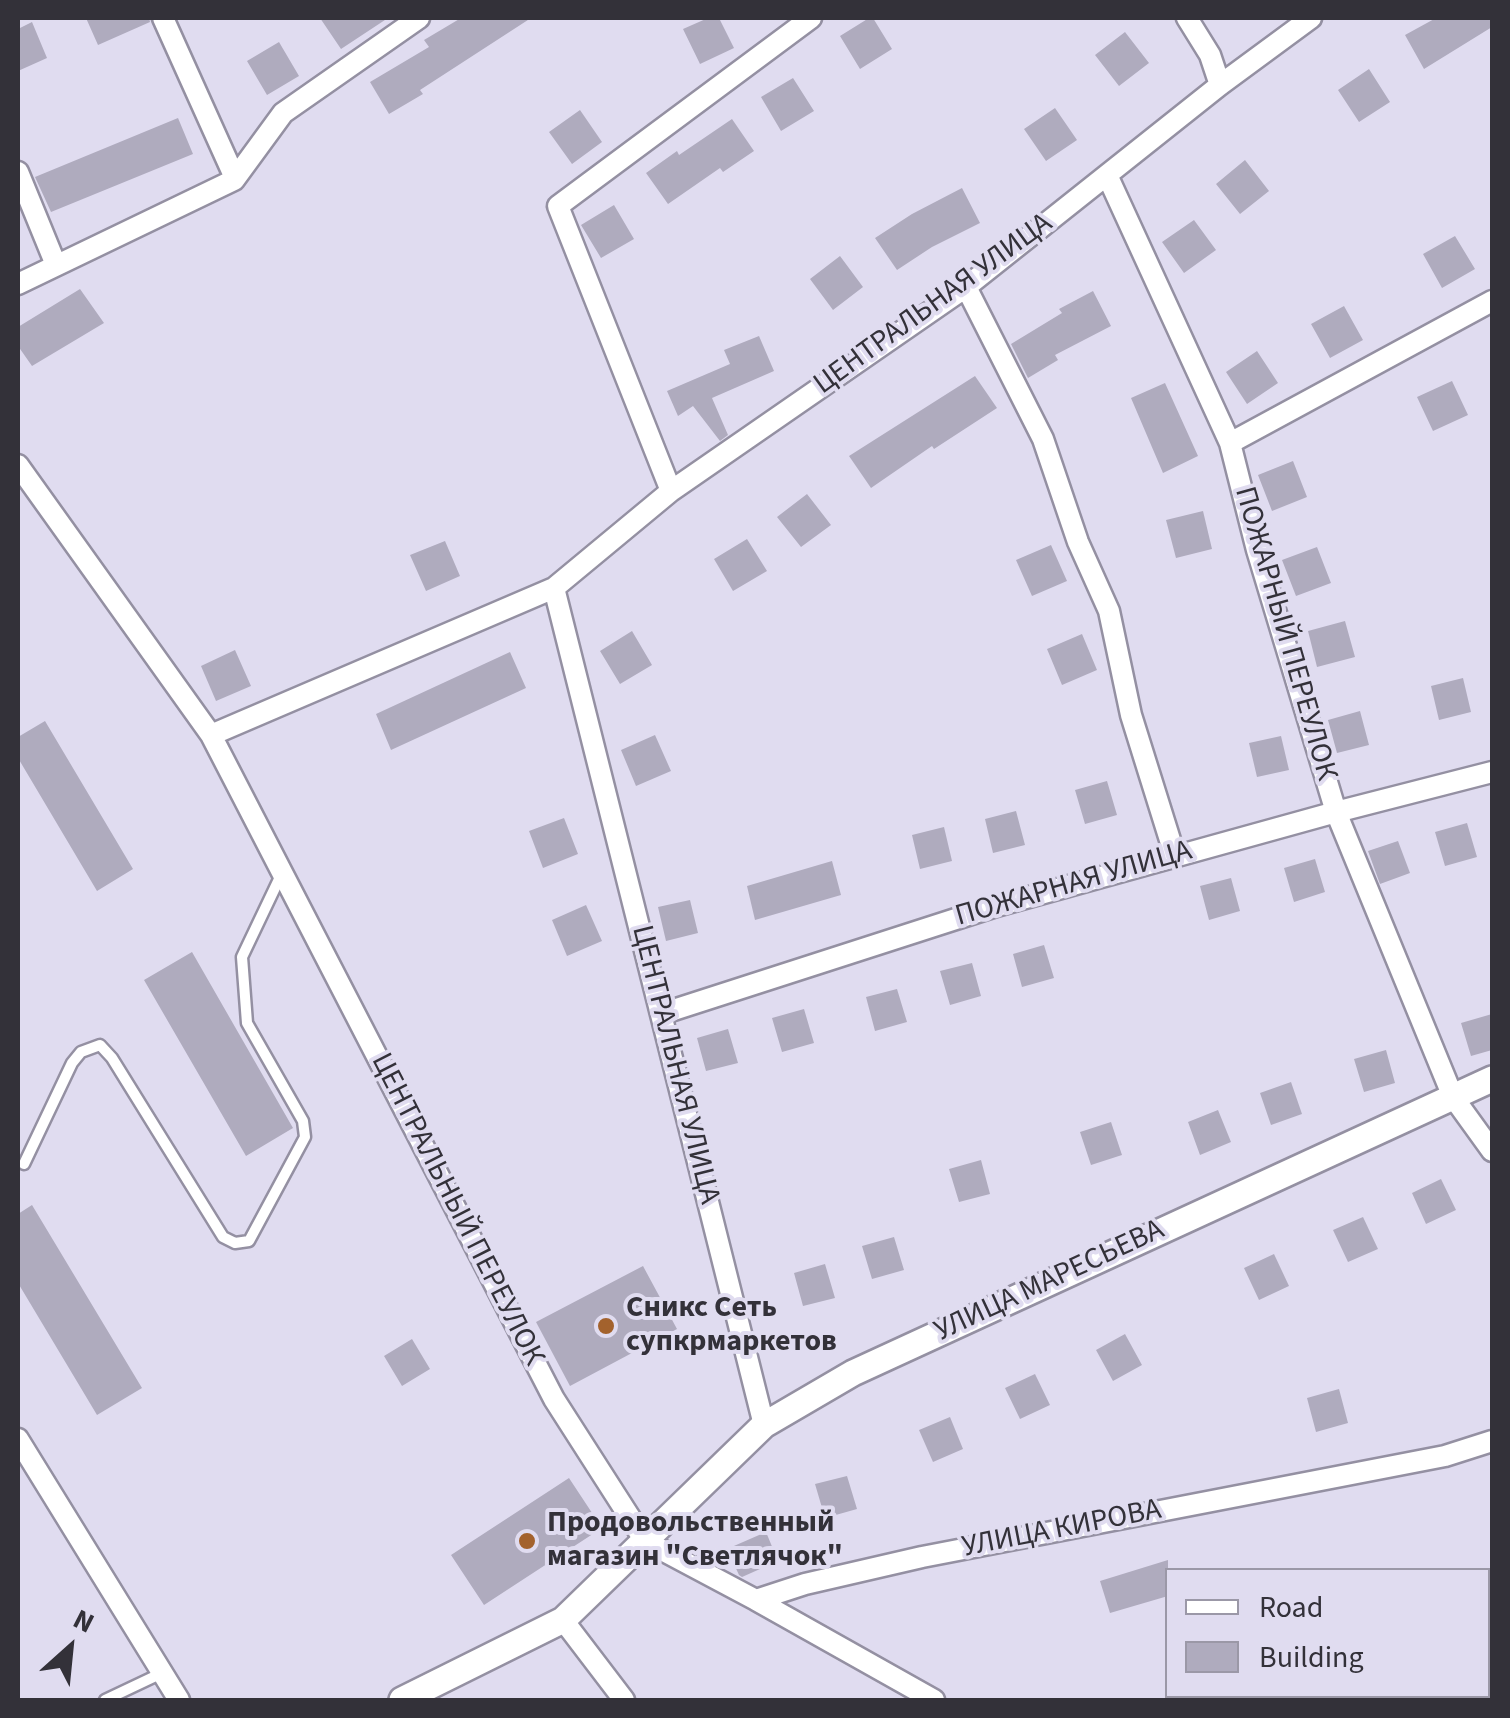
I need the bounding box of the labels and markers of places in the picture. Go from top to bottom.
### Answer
place label: Сникс Сеть супкрмаркетов [626,1291,837,1362]
marker: Сникс Сеть супкрмаркетов [595,1315,617,1337]
place label: Продовольственный магазин "Светлячок" [547,1506,843,1576]
marker: Продовольственный магазин "Светлячок" [516,1530,538,1552]

